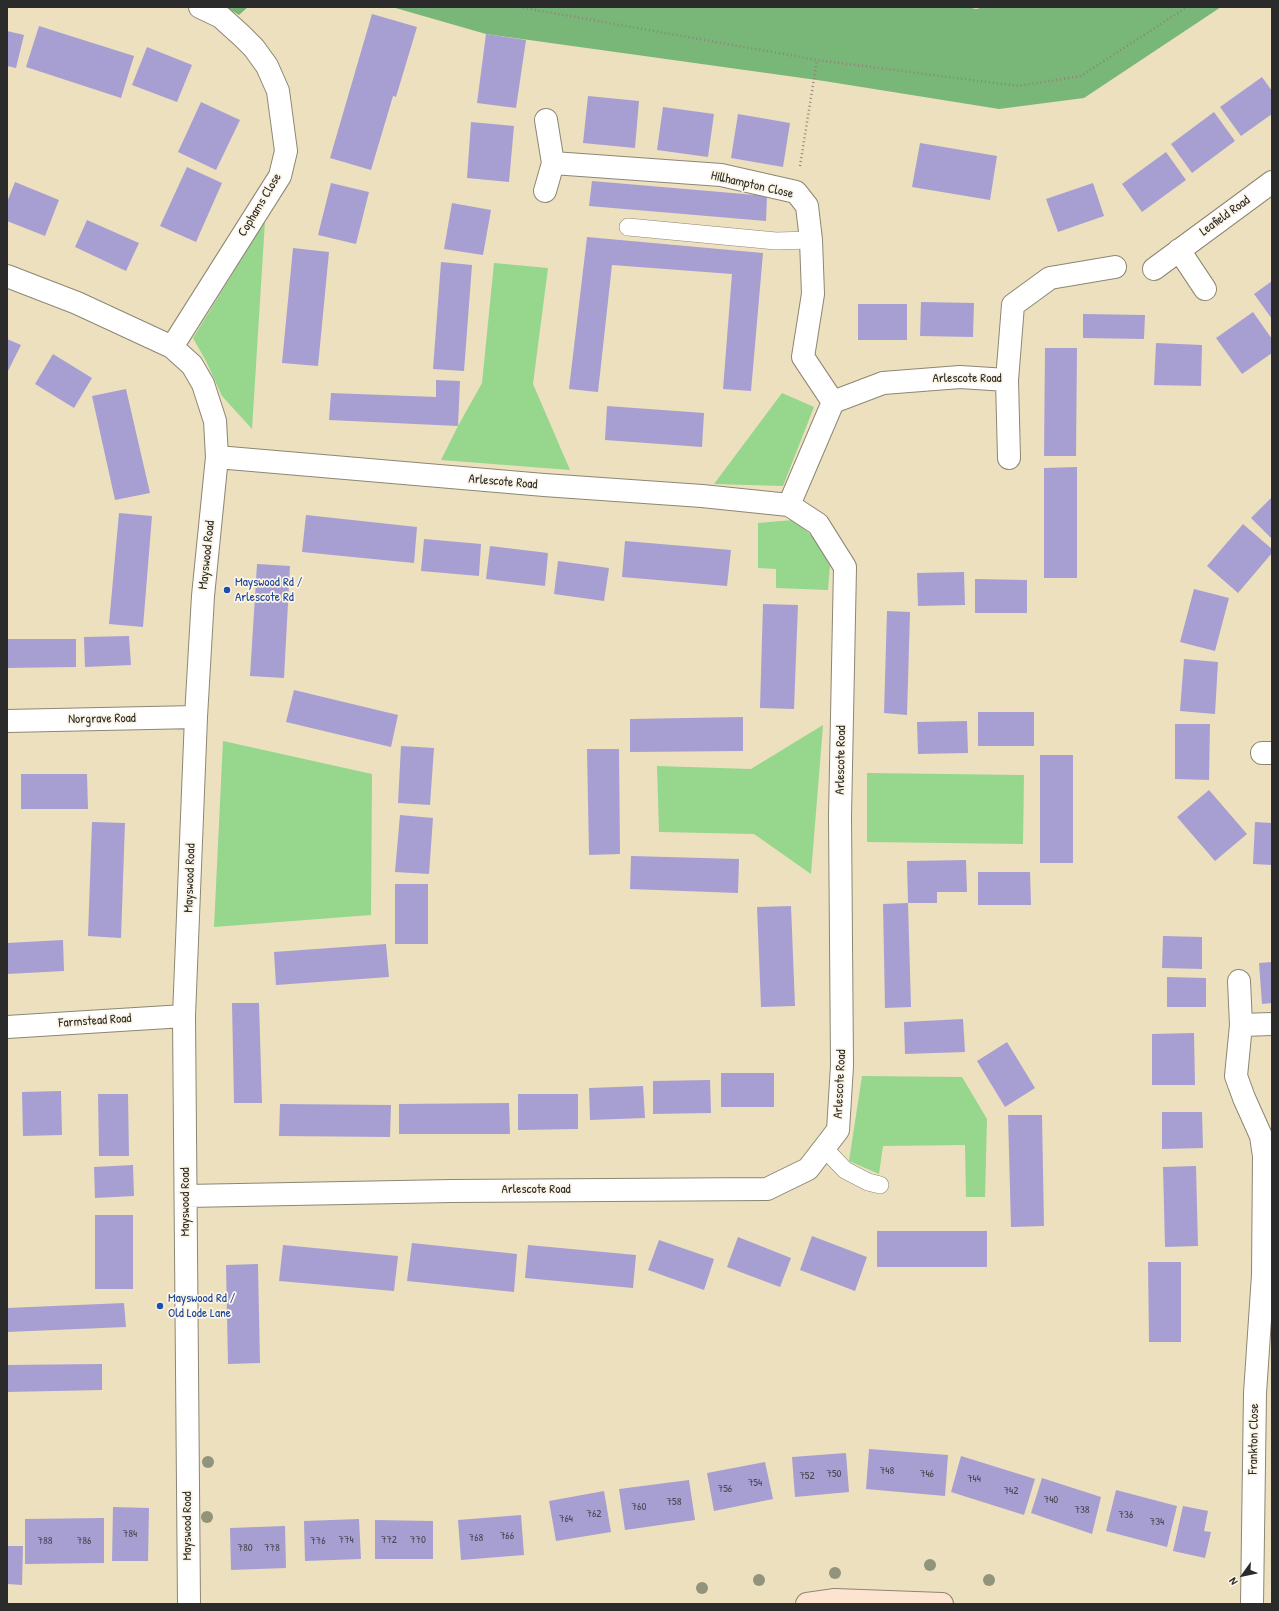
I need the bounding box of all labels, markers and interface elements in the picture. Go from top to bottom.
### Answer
street label: Hillhampton Close [709,168,795,202]
street label: Cophams Close [235,170,285,240]
street label: Leafield Road [1197,193,1253,239]
street label: Arlescote Road [932,371,1002,387]
street label: Arlescote Road [468,471,538,493]
street label: Mayswood Road [196,520,218,590]
place label: Mayswood Rd / Arlescote Rd [235,575,302,606]
marker: Mayswood Rd / Arlescote Rd [222,585,232,595]
street label: Norgrave Road [68,711,136,727]
street label: Arlescote Road [833,725,849,795]
street label: Mayswood Road [181,843,199,913]
street label: Farmstead Road [58,1011,132,1031]
street label: Arlescote Road [830,1049,850,1119]
street label: Mayswood Road [178,1167,194,1237]
street label: Arlescote Road [501,1182,571,1198]
place label: Mayswood Rd / Old Lode Lane [168,1291,235,1322]
marker: Mayswood Rd / Old Lode Lane [155,1301,165,1311]
street label: Frankton Close [1246,1403,1262,1475]
house number: 748 [880,1464,894,1478]
house number: 750 [826,1467,842,1481]
house number: 746 [920,1467,934,1481]
house number: 752 [799,1469,815,1483]
house number: 744 [967,1472,981,1486]
house number: 754 [748,1476,762,1490]
house number: 756 [718,1482,732,1496]
house number: 742 [1004,1484,1018,1498]
street label: Mayswood Road [180,1491,196,1561]
house number: 740 [1044,1493,1058,1507]
house number: 758 [667,1495,681,1509]
house number: 760 [632,1500,646,1514]
house number: 738 [1074,1503,1090,1517]
house number: 762 [587,1507,601,1521]
house number: 736 [1119,1508,1133,1522]
house number: 764 [559,1512,573,1526]
house number: 734 [1150,1515,1164,1529]
house number: 784 [123,1527,137,1541]
house number: 766 [500,1529,514,1543]
house number: 768 [469,1531,483,1545]
house number: 774 [338,1533,354,1547]
house number: 772 [381,1533,397,1547]
house number: 770 [410,1533,426,1547]
house number: 788 [38,1534,52,1548]
house number: 786 [77,1534,91,1548]
house number: 776 [310,1534,326,1548]
house number: 780 [237,1541,253,1555]
house number: 778 [264,1541,280,1555]
north arrow [1223,1555,1263,1595]
text: N [1225,1575,1240,1588]

